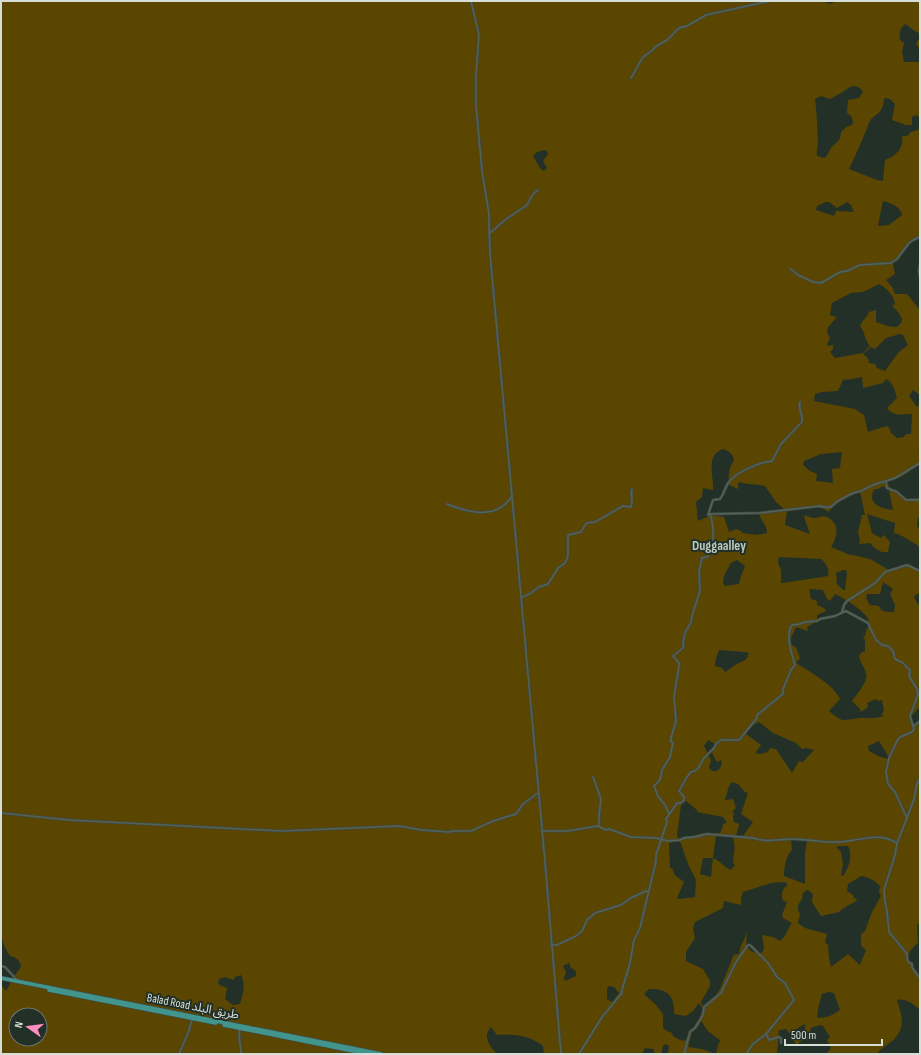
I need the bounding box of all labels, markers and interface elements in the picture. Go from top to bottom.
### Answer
district label: Duggaalley [692,537,746,554]
street label: Balad Road طريق البلد [146,990,240,1023]
north arrow [8,1007,48,1047]
text: N [12,1020,26,1029]
scale bar [785,1021,882,1047]
text: 500 m [791,1028,816,1043]

